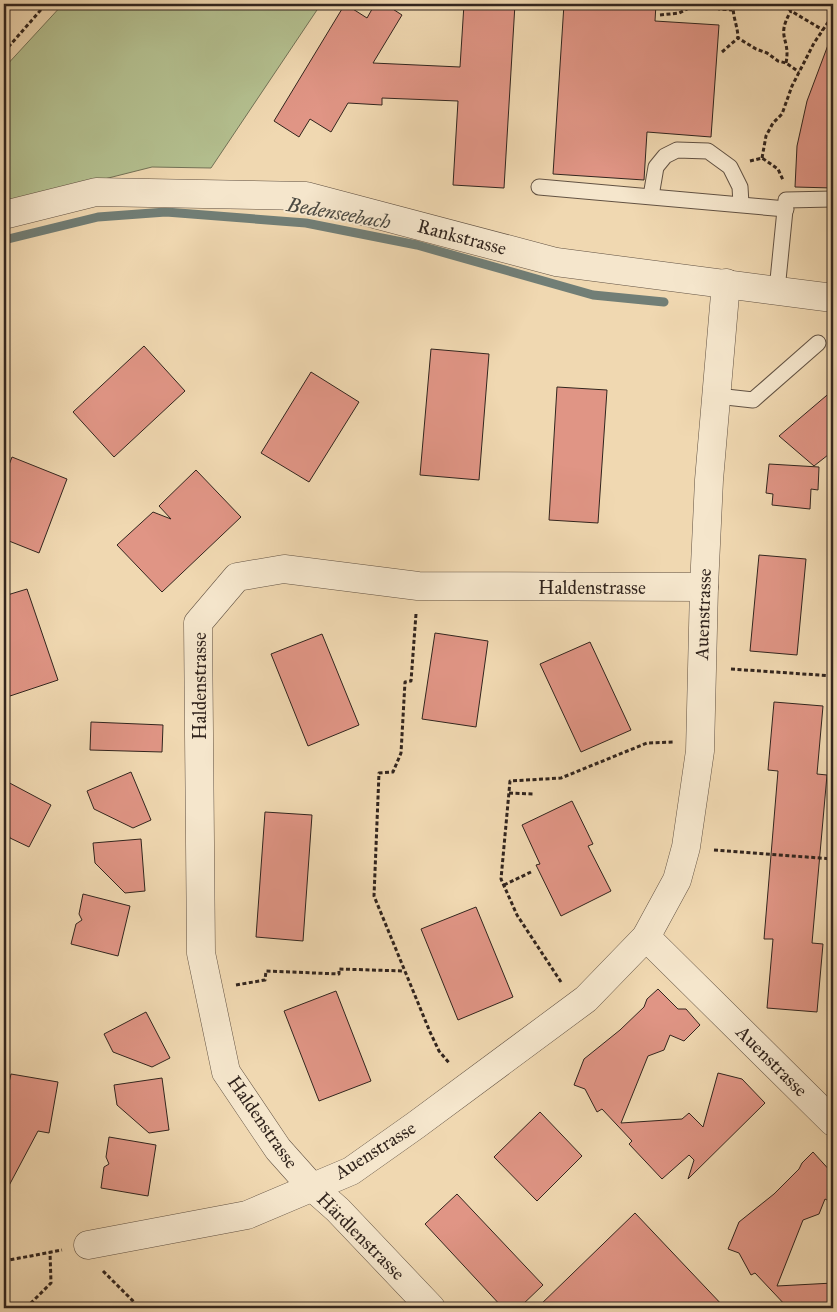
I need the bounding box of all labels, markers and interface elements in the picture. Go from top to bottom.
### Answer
water label: Bedenseebach [284,192,393,234]
street label: Rankstrasse [415,214,509,260]
street label: Auenstrasse [690,568,716,661]
street label: Haldenstrasse [538,576,646,599]
street label: Haldenstrasse [188,632,211,740]
street label: Auenstrasse [731,1020,813,1102]
street label: Haldenstrasse [223,1071,303,1173]
street label: Auenstrasse [329,1116,420,1185]
street label: Härdlenstrasse [312,1187,410,1285]

